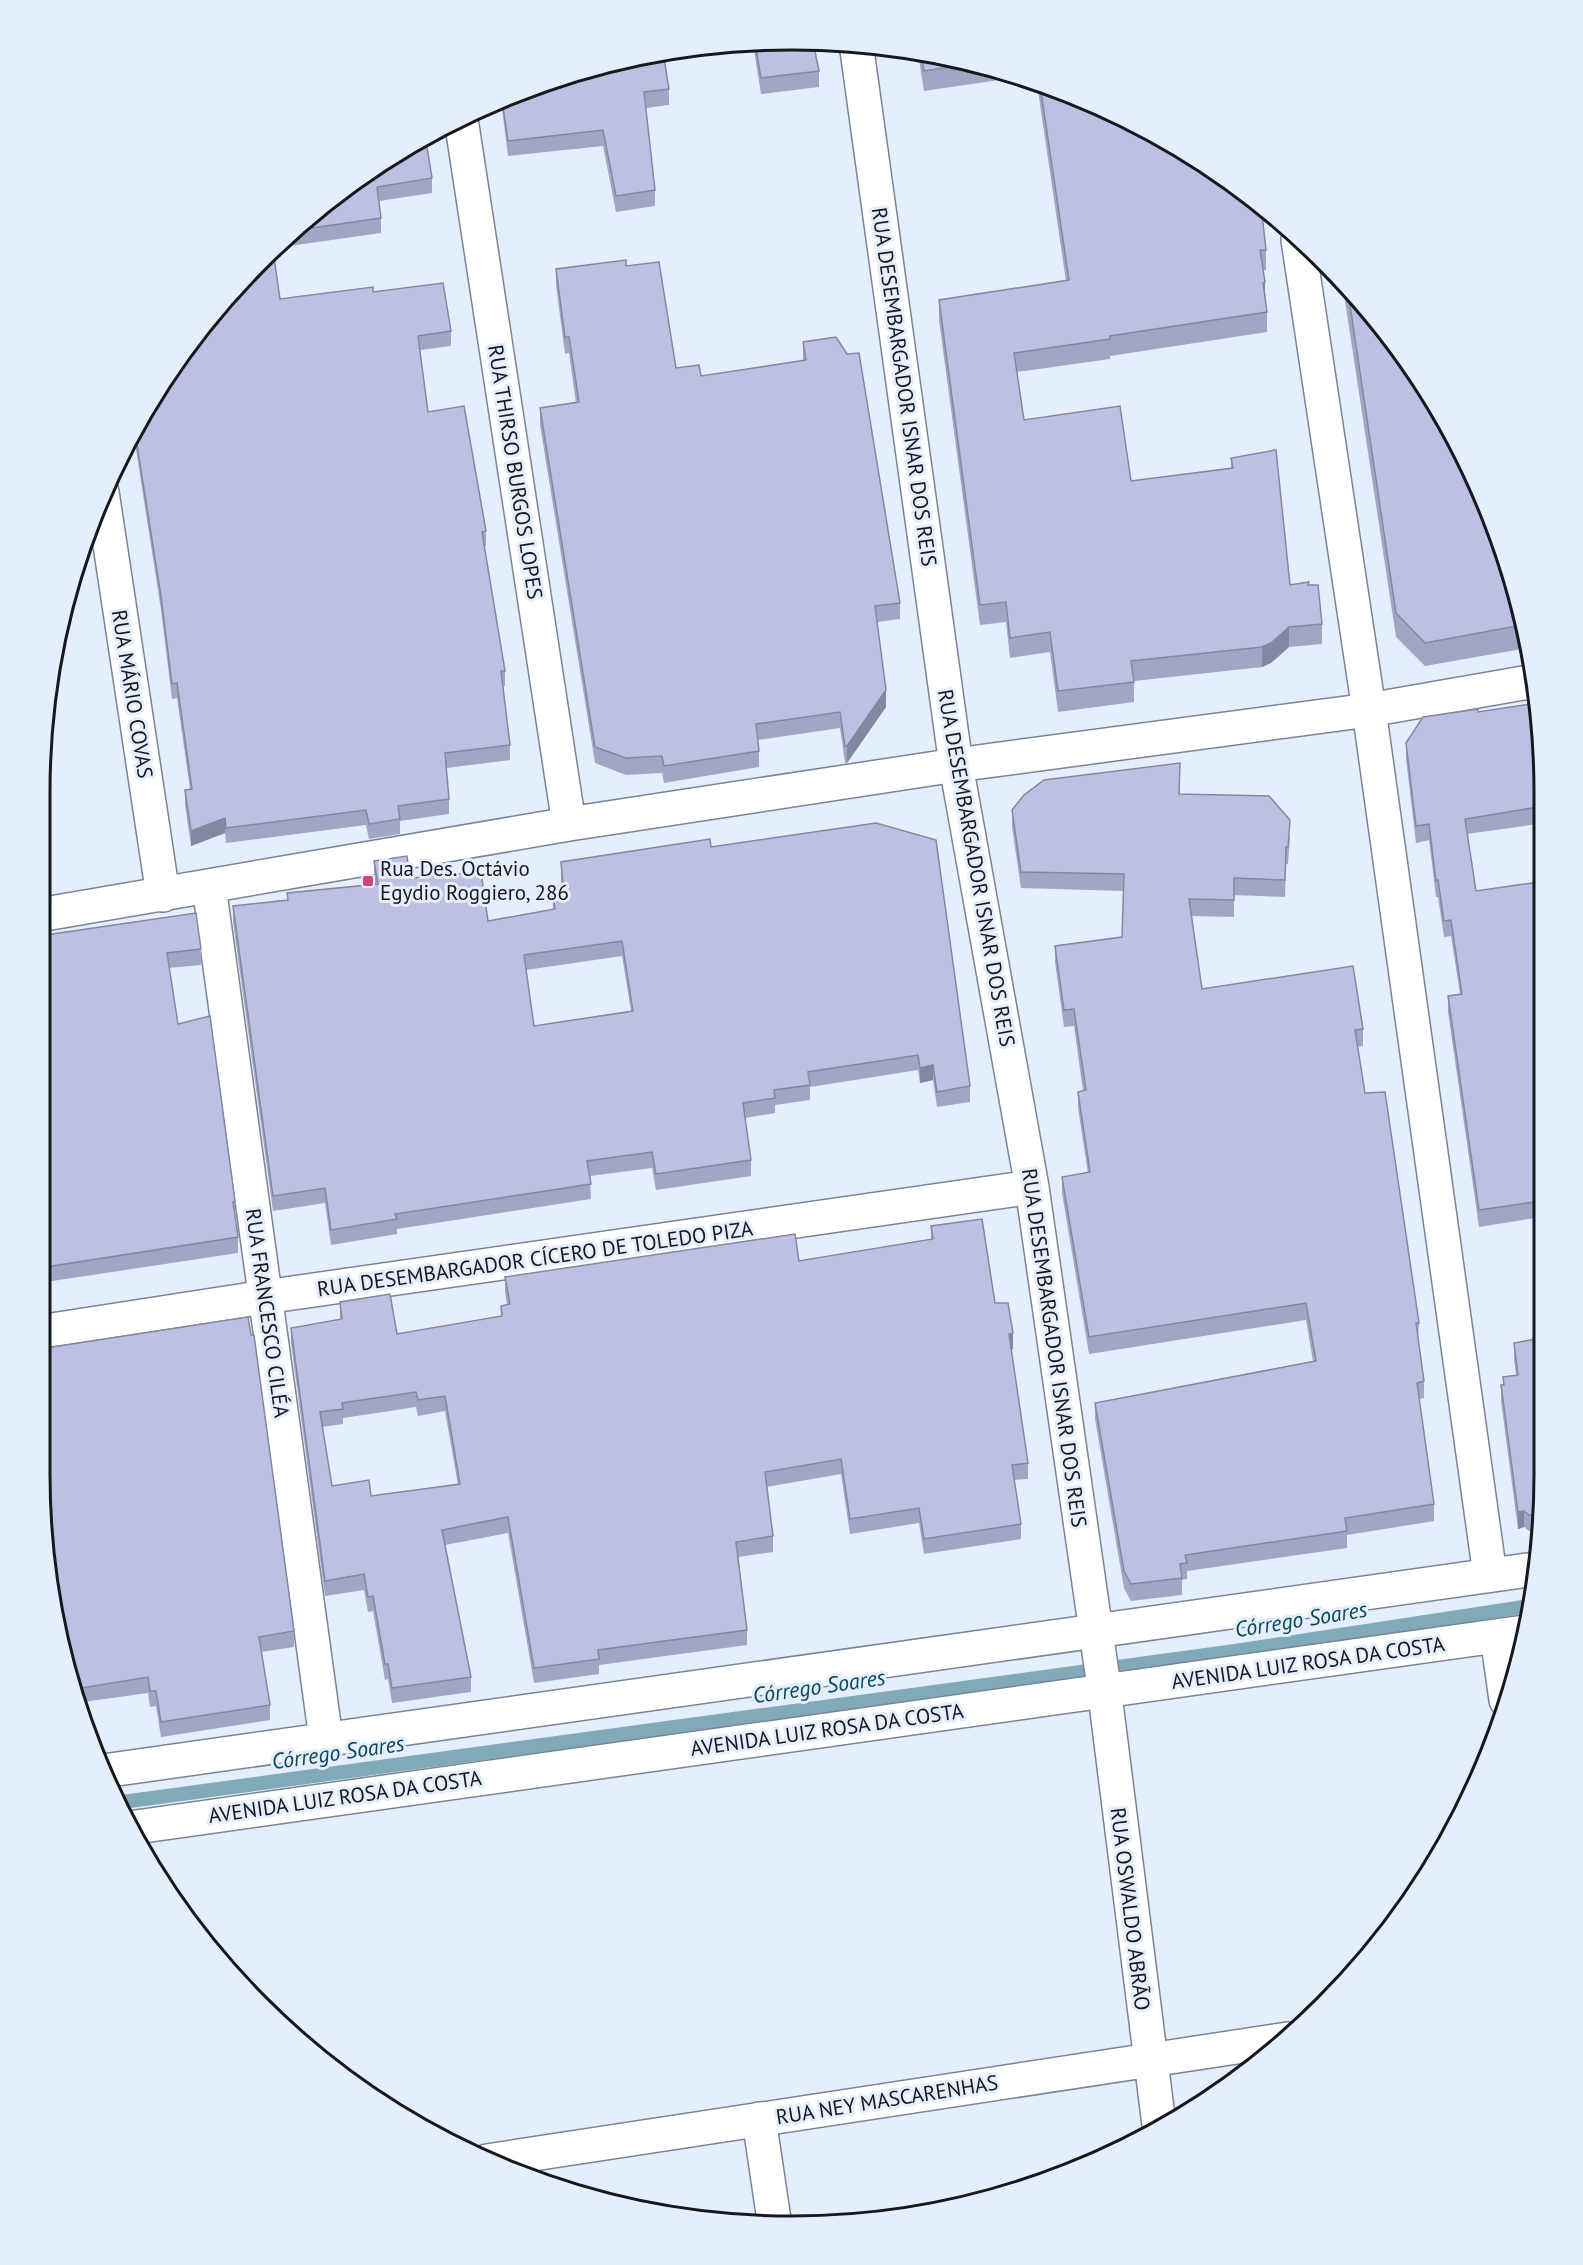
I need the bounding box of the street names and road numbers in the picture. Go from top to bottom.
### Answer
street label: RUA DESEMBARGADOR ISNAR DOS REIS [866,206,943,568]
street label: RUA THIRSO BURGOS LOPES [482,343,549,601]
street label: RUA MÁRIO COVAS [106,608,159,780]
street label: RUA DESEMBARGADOR ISNAR DOS REIS [932,687,1021,1049]
street label: RUA DESEMBARGADOR ISNAR DOS REIS [1016,1167,1093,1529]
street label: RUA FRANCESCO CILÉA [239,1207,296,1420]
street label: RUA DESEMBARGADOR CÍCERO DE TOLEDO PIZA [315,1214,755,1302]
street label: AVENIDA LUIZ ROSA DA COSTA [1170,1630,1447,1695]
street label: AVENIDA LUIZ ROSA DA COSTA [689,1697,966,1762]
street label: AVENIDA LUIZ ROSA DA COSTA [207,1764,484,1829]
street label: RUA OSWALDO ABRÃO [1105,1806,1156,2012]
street label: RUA NEY MASCARENHAS [774,2069,1000,2130]

